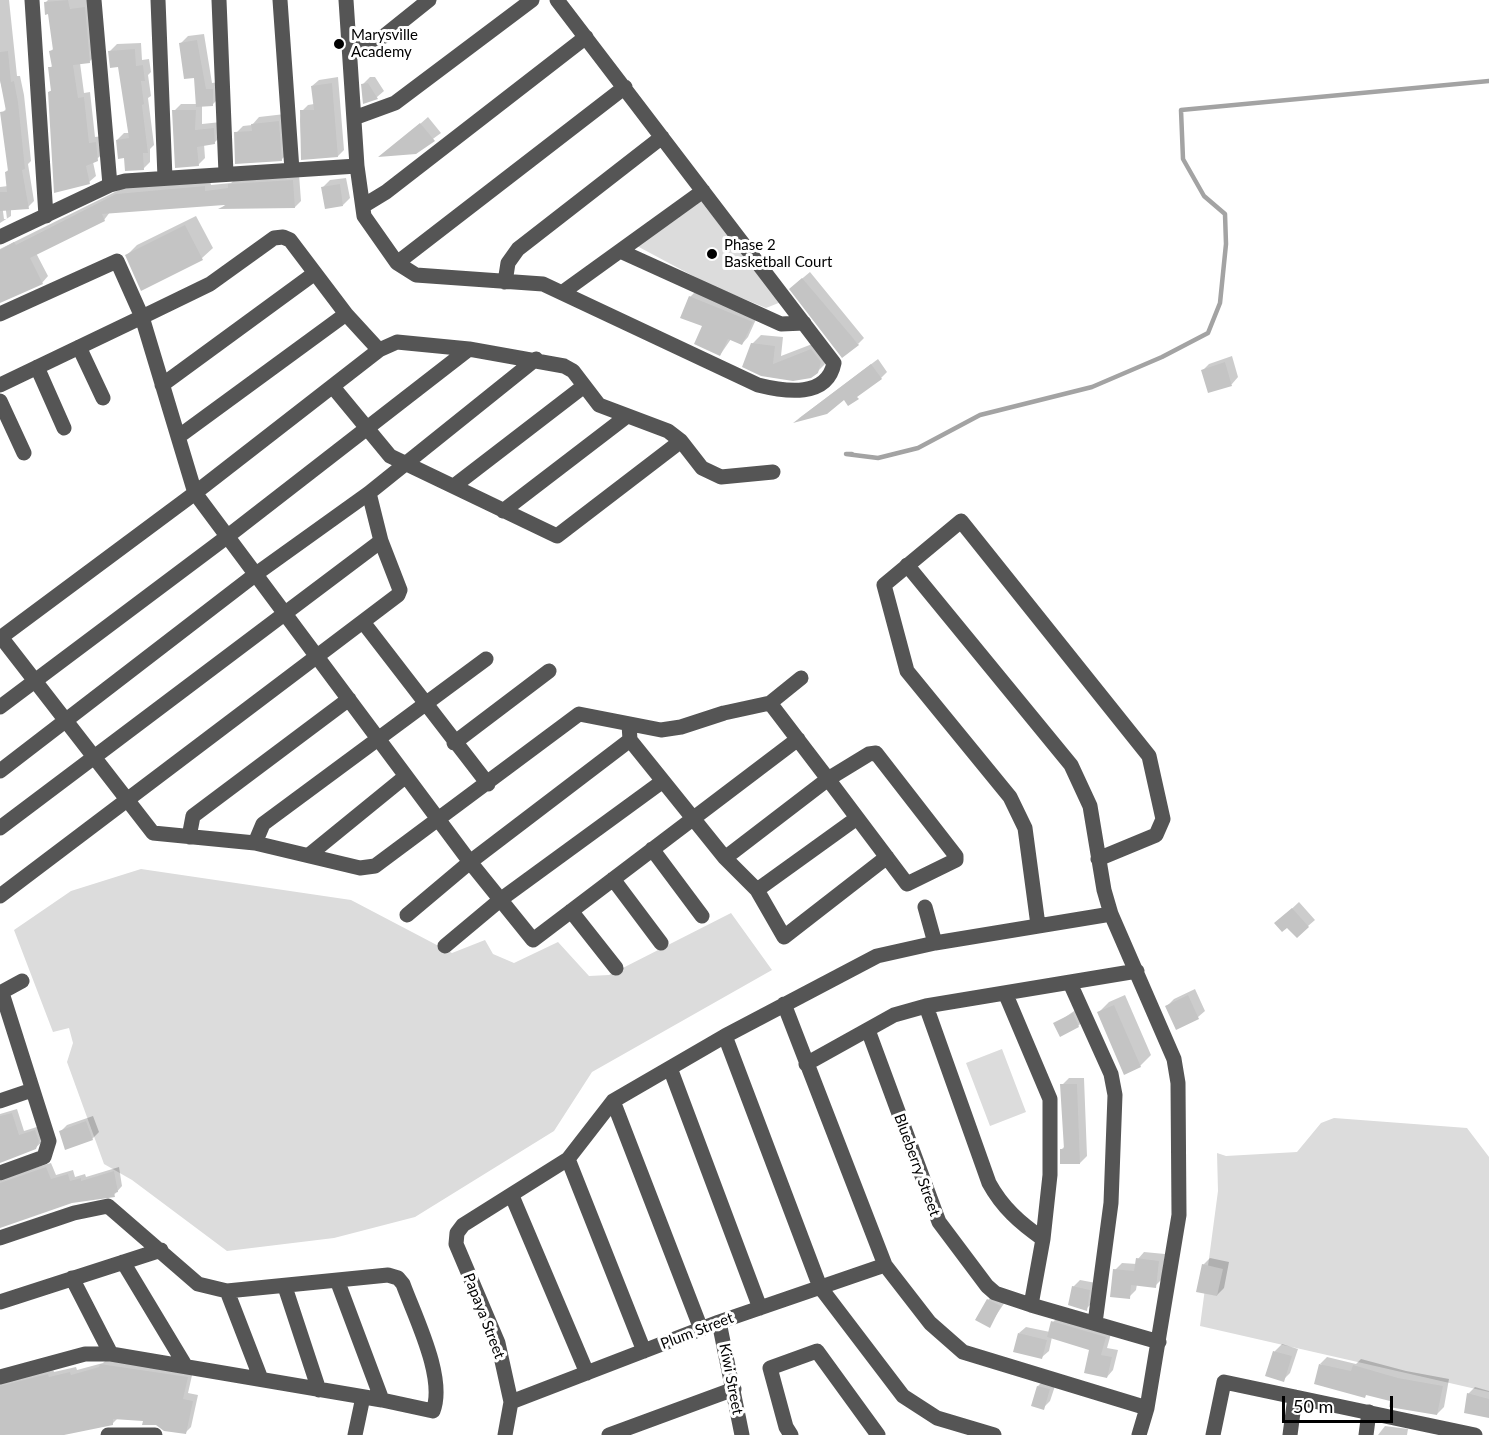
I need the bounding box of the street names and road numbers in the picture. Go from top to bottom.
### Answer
street label: Blueberry Street [890,1111,944,1219]
street label: Papaya Street [459,1271,509,1361]
street label: Plum Street [658,1309,736,1353]
street label: Kiwi Street [715,1342,747,1416]

